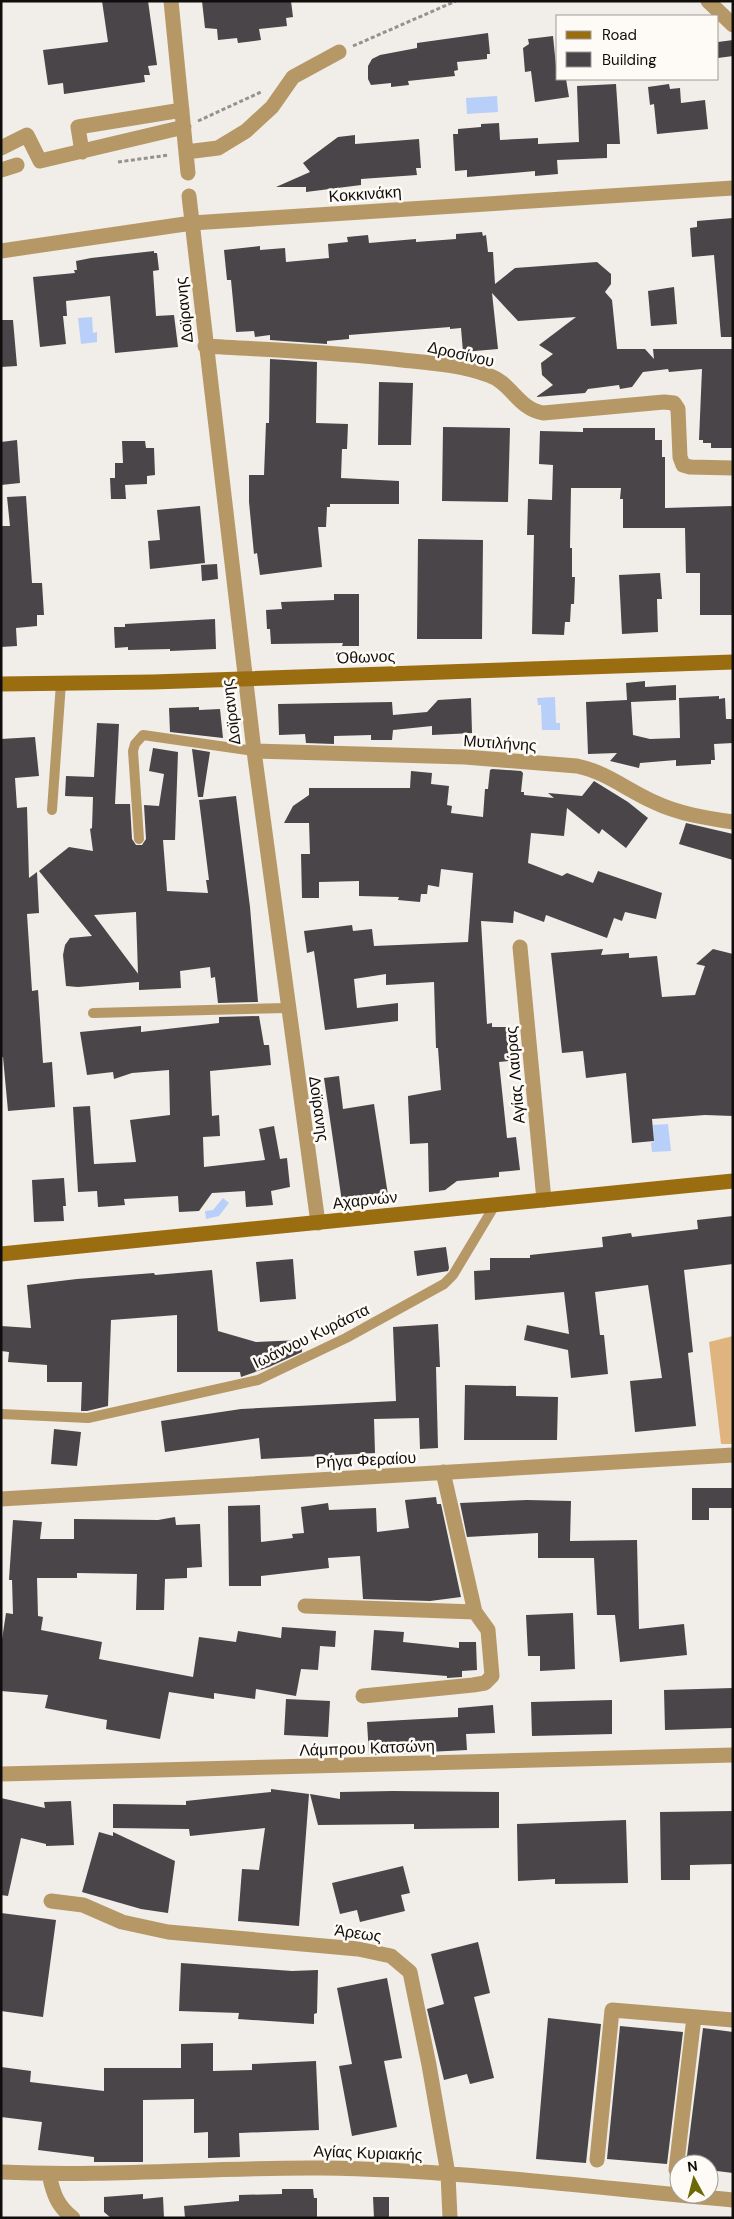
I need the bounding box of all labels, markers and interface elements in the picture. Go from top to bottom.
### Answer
legend [556,15,719,80]
text: Road [602,25,637,45]
text: Building [602,50,657,70]
street label: Κοκκινάκη [328,181,402,207]
street label: Δοϊρανης [170,276,198,344]
street label: Δροσίνου [426,336,496,372]
street label: Όθωνος [335,645,396,669]
street label: Δοϊρανης [217,678,245,746]
street label: Μυτιλήνης [463,730,538,756]
street label: Αγίας Λαύρας [500,1025,530,1125]
street label: Δοϊρανης [304,1075,334,1143]
street label: Αχαρνών [331,1186,399,1214]
street label: Ιωάννου Κυράστα [249,1299,373,1373]
street label: Ρήγα Φεραίου [315,1447,417,1473]
street label: Λάμπρου Κατσώνη [299,1735,435,1761]
street label: Άρεως [333,1919,383,1947]
street label: Αγίας Κυριακής [313,2141,423,2165]
north arrow [669,2154,719,2204]
text: N [686,2157,699,2176]

